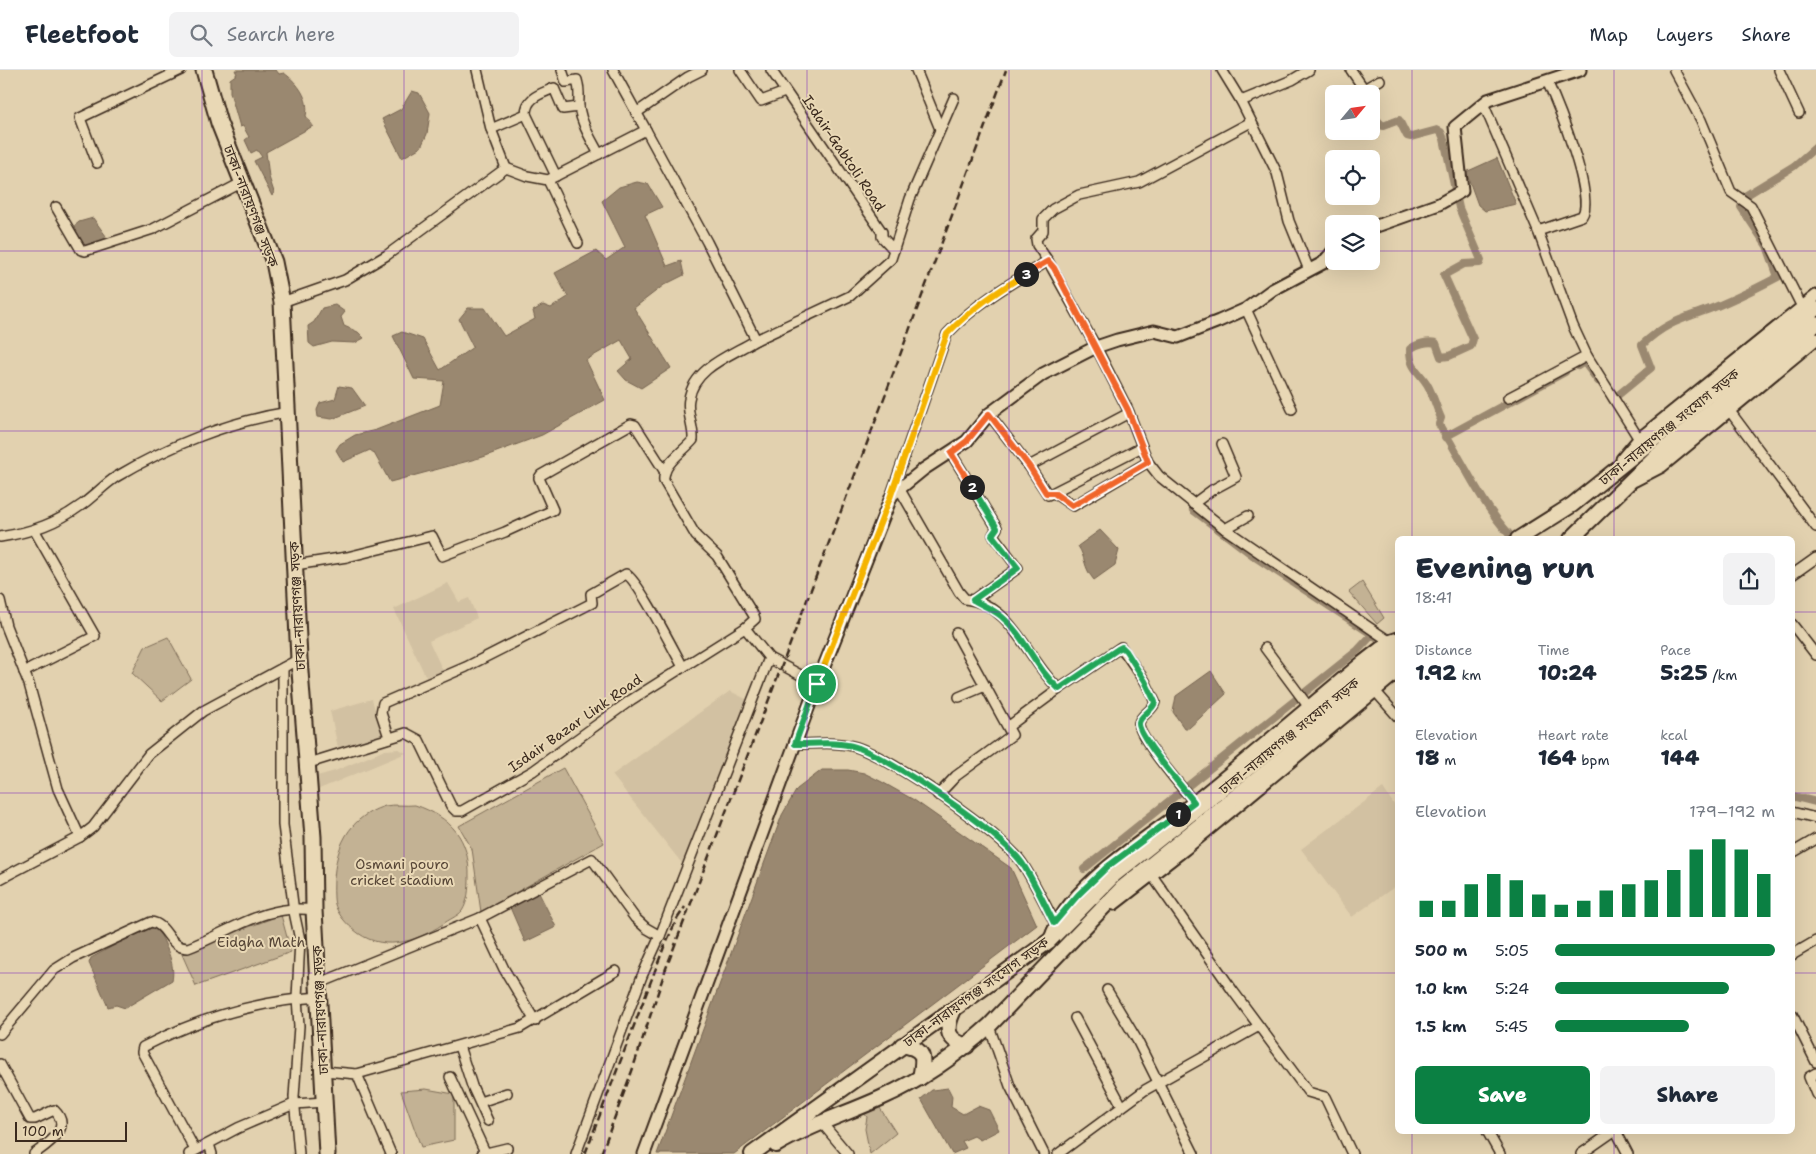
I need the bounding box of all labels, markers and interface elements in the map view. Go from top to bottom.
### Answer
search box [169,12,519,57]
text: Fleetfoot [25,19,139,51]
icon: search [187,21,215,49]
text: Search here [227,22,335,47]
text: Map [1590,23,1628,47]
text: Layers [1656,23,1713,47]
text: Share [1741,23,1791,47]
north arrow [1325,85,1380,140]
map controls [1325,85,1380,270]
street label: Isdair-Gabtoli Road [798,91,890,215]
street label: ঢাকা-নারায়ণগঞ্জ সড়ক [219,141,283,270]
button: locate [1325,150,1380,205]
button: layers [1325,215,1380,270]
pin: 3 [1014,262,1038,286]
text: 3 [1022,265,1031,283]
street label: ঢাকা-নারায়ণগঞ্জ সংযোগ সড়ক [1594,364,1743,490]
pin: 2 [960,474,984,500]
text: 2 [968,478,977,496]
street label: ঢাকা-নারায়ণগঞ্জ সড়ক [285,540,309,672]
text: Evening run [1415,549,1594,587]
button: share [1723,553,1775,605]
text: 18:41 [1415,587,1453,608]
text: Distance [1415,641,1472,659]
text: Time [1538,641,1570,659]
text: Pace [1660,641,1691,659]
text: 1.92 [1415,659,1457,687]
text: 10:24 [1538,659,1597,687]
text: 5:25 [1660,659,1708,687]
pin [796,663,838,705]
text: km [1457,666,1481,684]
text: /km [1708,666,1737,684]
street label: Isdair Bazar Link Road [505,670,645,776]
icon: arrive [803,670,831,698]
street label: ঢাকা-নারায়ণগঞ্জ সংযোগ সড়ক [1214,673,1363,799]
text: Elevation [1415,726,1478,744]
text: Heart rate [1538,726,1609,744]
text: kcal [1660,726,1688,744]
text: 18 [1415,744,1440,772]
text: 164 [1538,744,1577,772]
text: 144 [1660,744,1699,772]
text: m [1440,751,1456,769]
text: bpm [1577,751,1610,769]
text: Elevation [1415,801,1487,822]
text: 179–192 m [1689,801,1775,822]
pin: 1 [1166,802,1190,826]
text: 1 [1175,805,1182,823]
park label: Osmani pouro cricket stadium [350,855,454,889]
park label: Eidgha Math [217,933,305,951]
street label: ঢাকা-নারায়ণগঞ্জ সংযোগ সড়ক [899,933,1053,1051]
text: 500 m [1415,940,1467,961]
text: 5:05 [1495,940,1529,961]
street label: ঢাকা-নারায়ণগঞ্জ সড়ক [308,944,332,1076]
text: 1.0 km [1415,978,1467,999]
text: 5:24 [1495,978,1529,999]
text: 1.5 km [1415,1016,1467,1037]
text: 5:45 [1495,1016,1528,1037]
button: Save [1415,1066,1590,1124]
button: Share [1600,1066,1775,1124]
scale bar [15,1119,128,1142]
text: 100 m [22,1122,64,1140]

